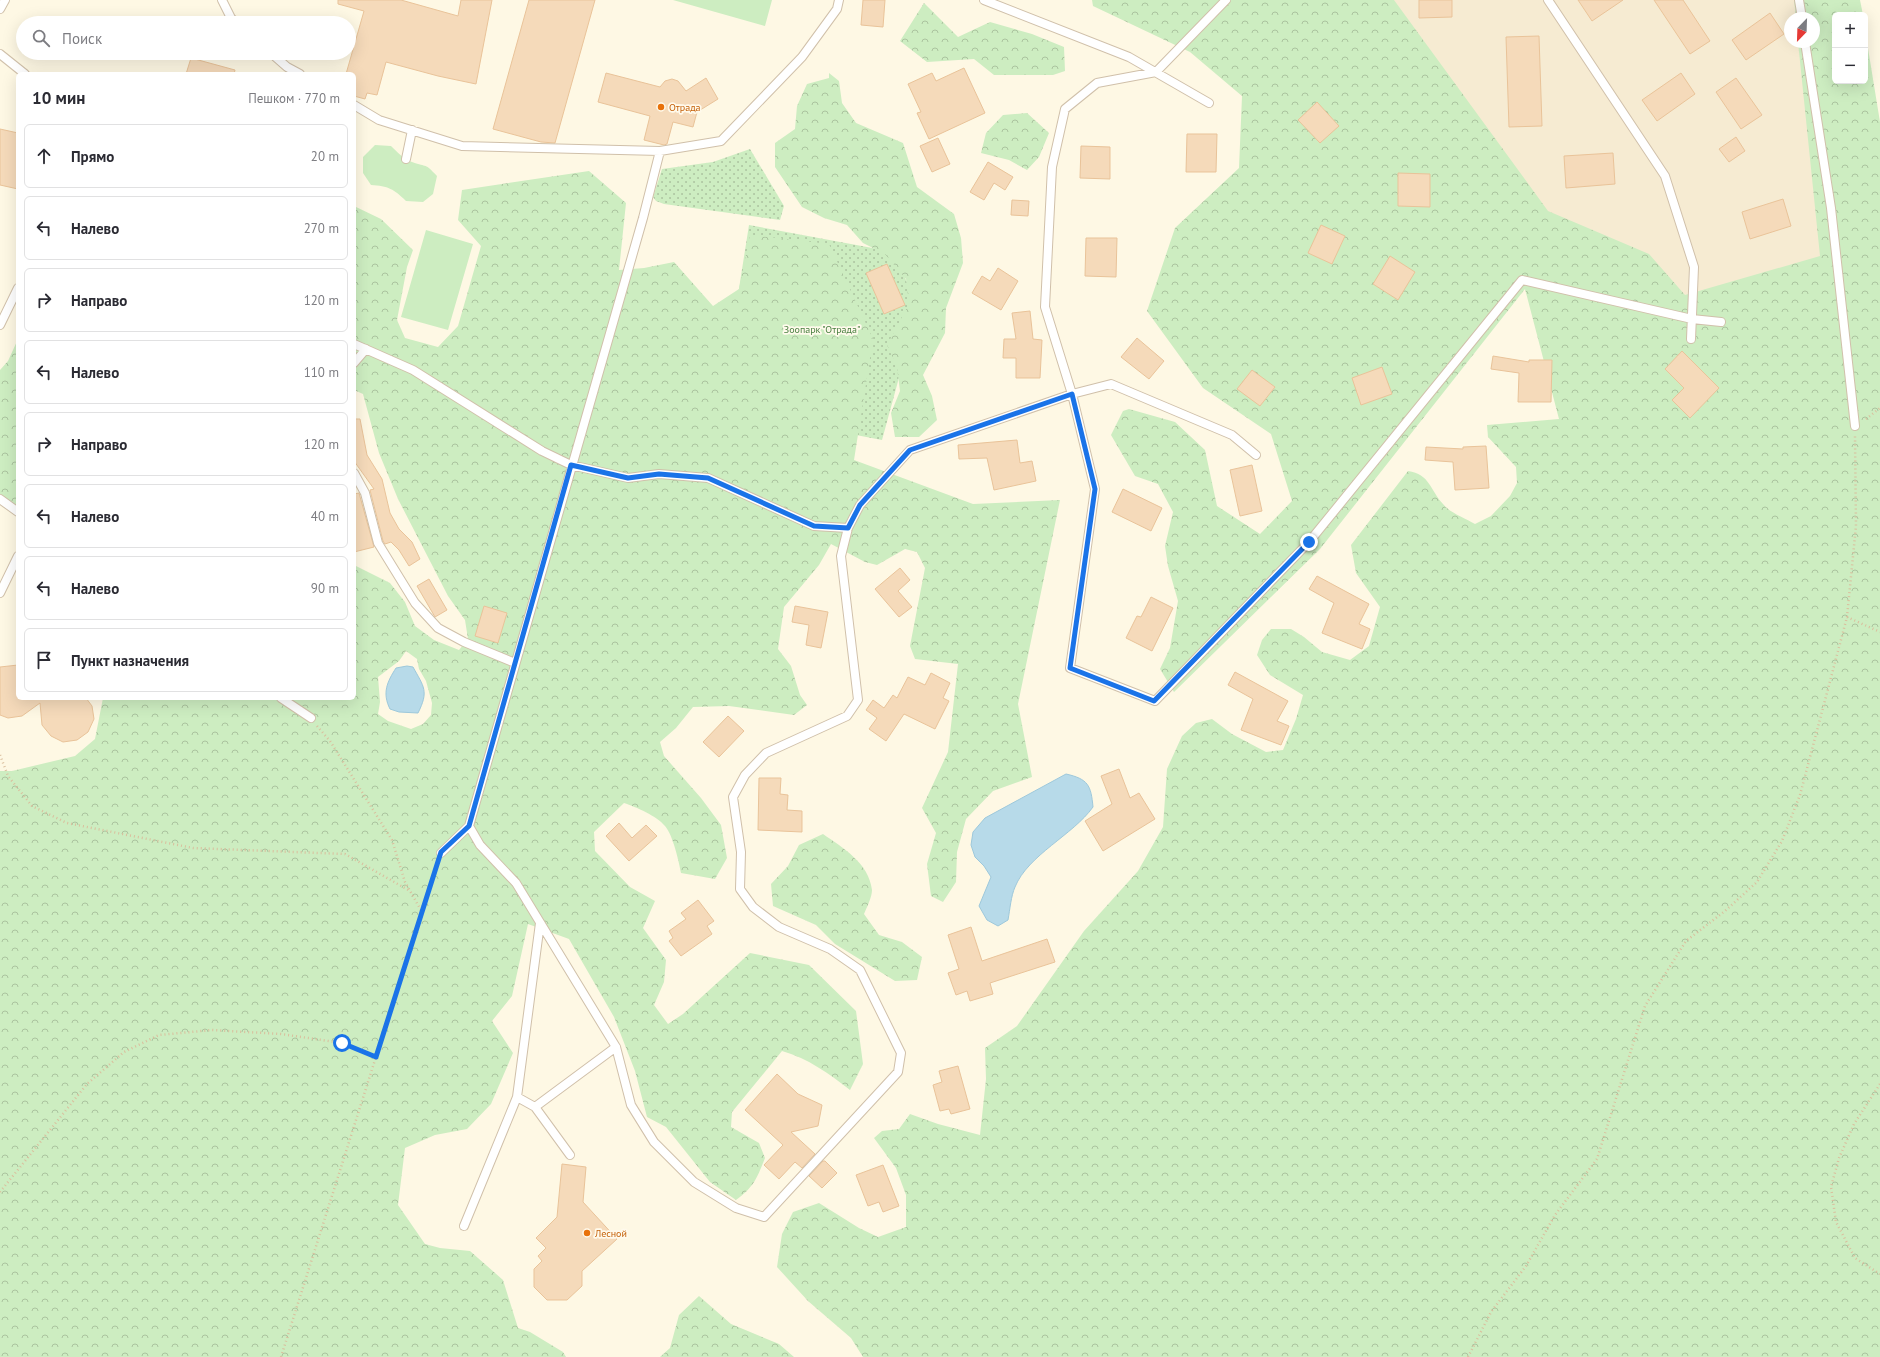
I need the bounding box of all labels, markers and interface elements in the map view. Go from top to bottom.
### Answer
north arrow [1784,12,1820,48]
map controls [1832,12,1868,84]
button: + [1832,12,1868,48]
search box [16,16,356,60]
icon: search [30,27,52,49]
text: Поиск [62,29,102,48]
button: − [1832,48,1868,84]
text: 10 мин [32,87,85,109]
text: Пешком · 770 m [248,90,340,107]
place label: Отрада [669,101,701,114]
marker: Отрада [656,102,666,112]
icon: ahead [33,145,55,167]
text: Прямо [71,147,114,166]
text: 20 m [311,148,339,165]
icon: left [33,217,55,239]
text: Налево [71,219,119,238]
text: 270 m [304,220,339,237]
icon: right [33,289,55,311]
text: Направо [71,291,127,310]
text: 120 m [304,292,339,309]
park label: Зоопарк "Отрада" [784,323,860,336]
icon: left [33,361,55,383]
text: Налево [71,363,119,382]
text: 110 m [304,364,339,381]
icon: right [33,433,55,455]
text: Направо [71,435,127,454]
text: 120 m [304,436,339,453]
icon: left [33,505,55,527]
text: Налево [71,507,119,526]
text: 40 m [311,508,339,525]
route end [1300,533,1318,551]
icon: left [33,577,55,599]
text: Налево [71,579,119,598]
text: 90 m [311,580,339,597]
icon: arrive [33,649,55,671]
text: Пункт назначения [71,651,189,670]
route start [333,1034,351,1052]
place label: Лесной [594,1227,627,1240]
marker: Лесной [582,1228,592,1238]

